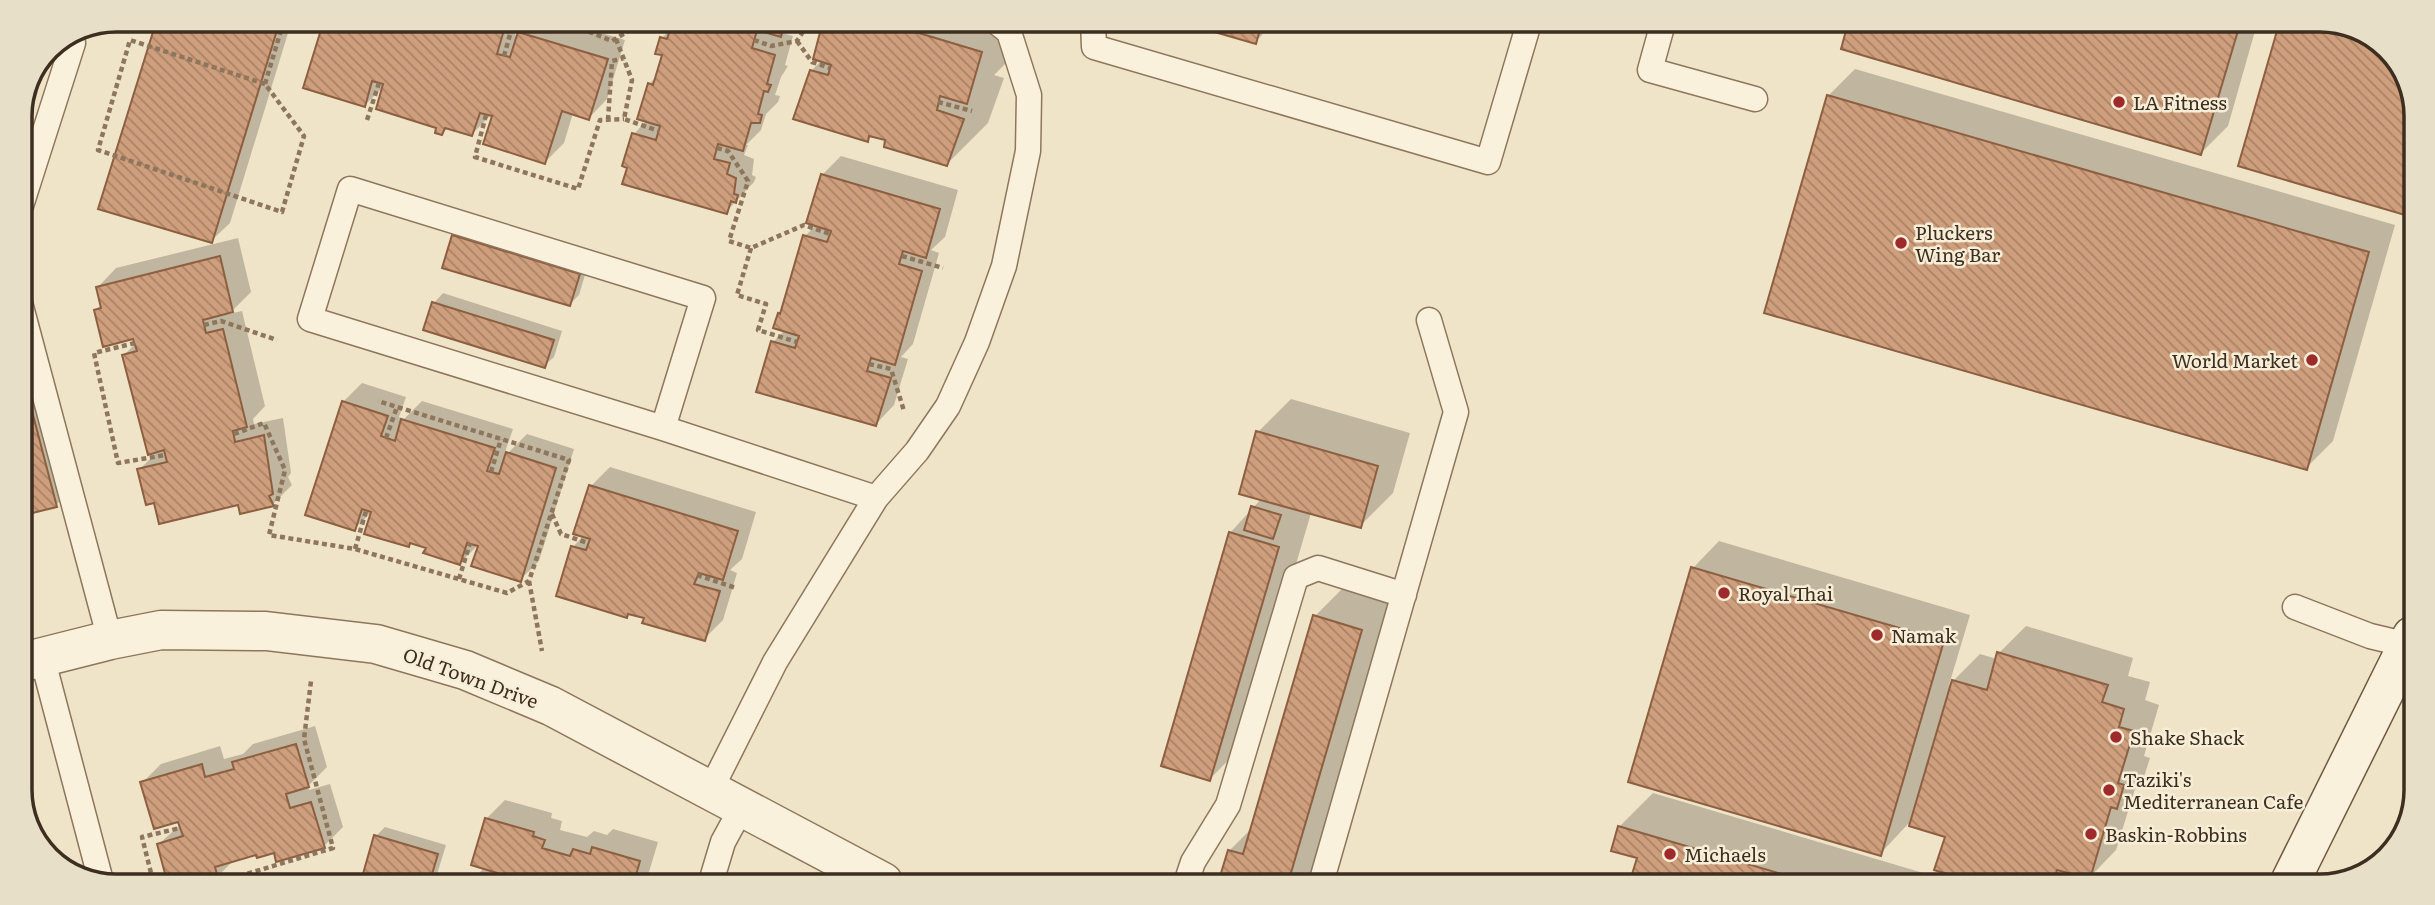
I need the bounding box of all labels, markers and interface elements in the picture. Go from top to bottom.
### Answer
place label: LA Fitness [2133,88,2227,116]
marker: LA Fitness [2111,94,2127,110]
place label: Pluckers Wing Bar [1915,218,2000,268]
marker: Pluckers Wing Bar [1893,235,1909,251]
place label: World Market [2172,346,2298,374]
marker: World Market [2304,352,2320,368]
place label: Royal Thai [1738,579,1833,607]
marker: Royal Thai [1716,585,1732,601]
place label: Namak [1891,621,1957,649]
marker: Namak [1869,627,1885,643]
street label: Old Town Drive [399,640,543,715]
place label: Shake Shack [2130,723,2245,751]
marker: Shake Shack [2108,729,2124,745]
place label: Taziki's Mediterranean Cafe [2123,765,2303,815]
marker: Taziki's Mediterranean Cafe [2101,782,2117,798]
place label: Baskin-Robbins [2105,820,2247,848]
marker: Baskin-Robbins [2083,826,2099,842]
place label: Michaels [1684,840,1766,868]
marker: Michaels [1662,846,1678,862]

